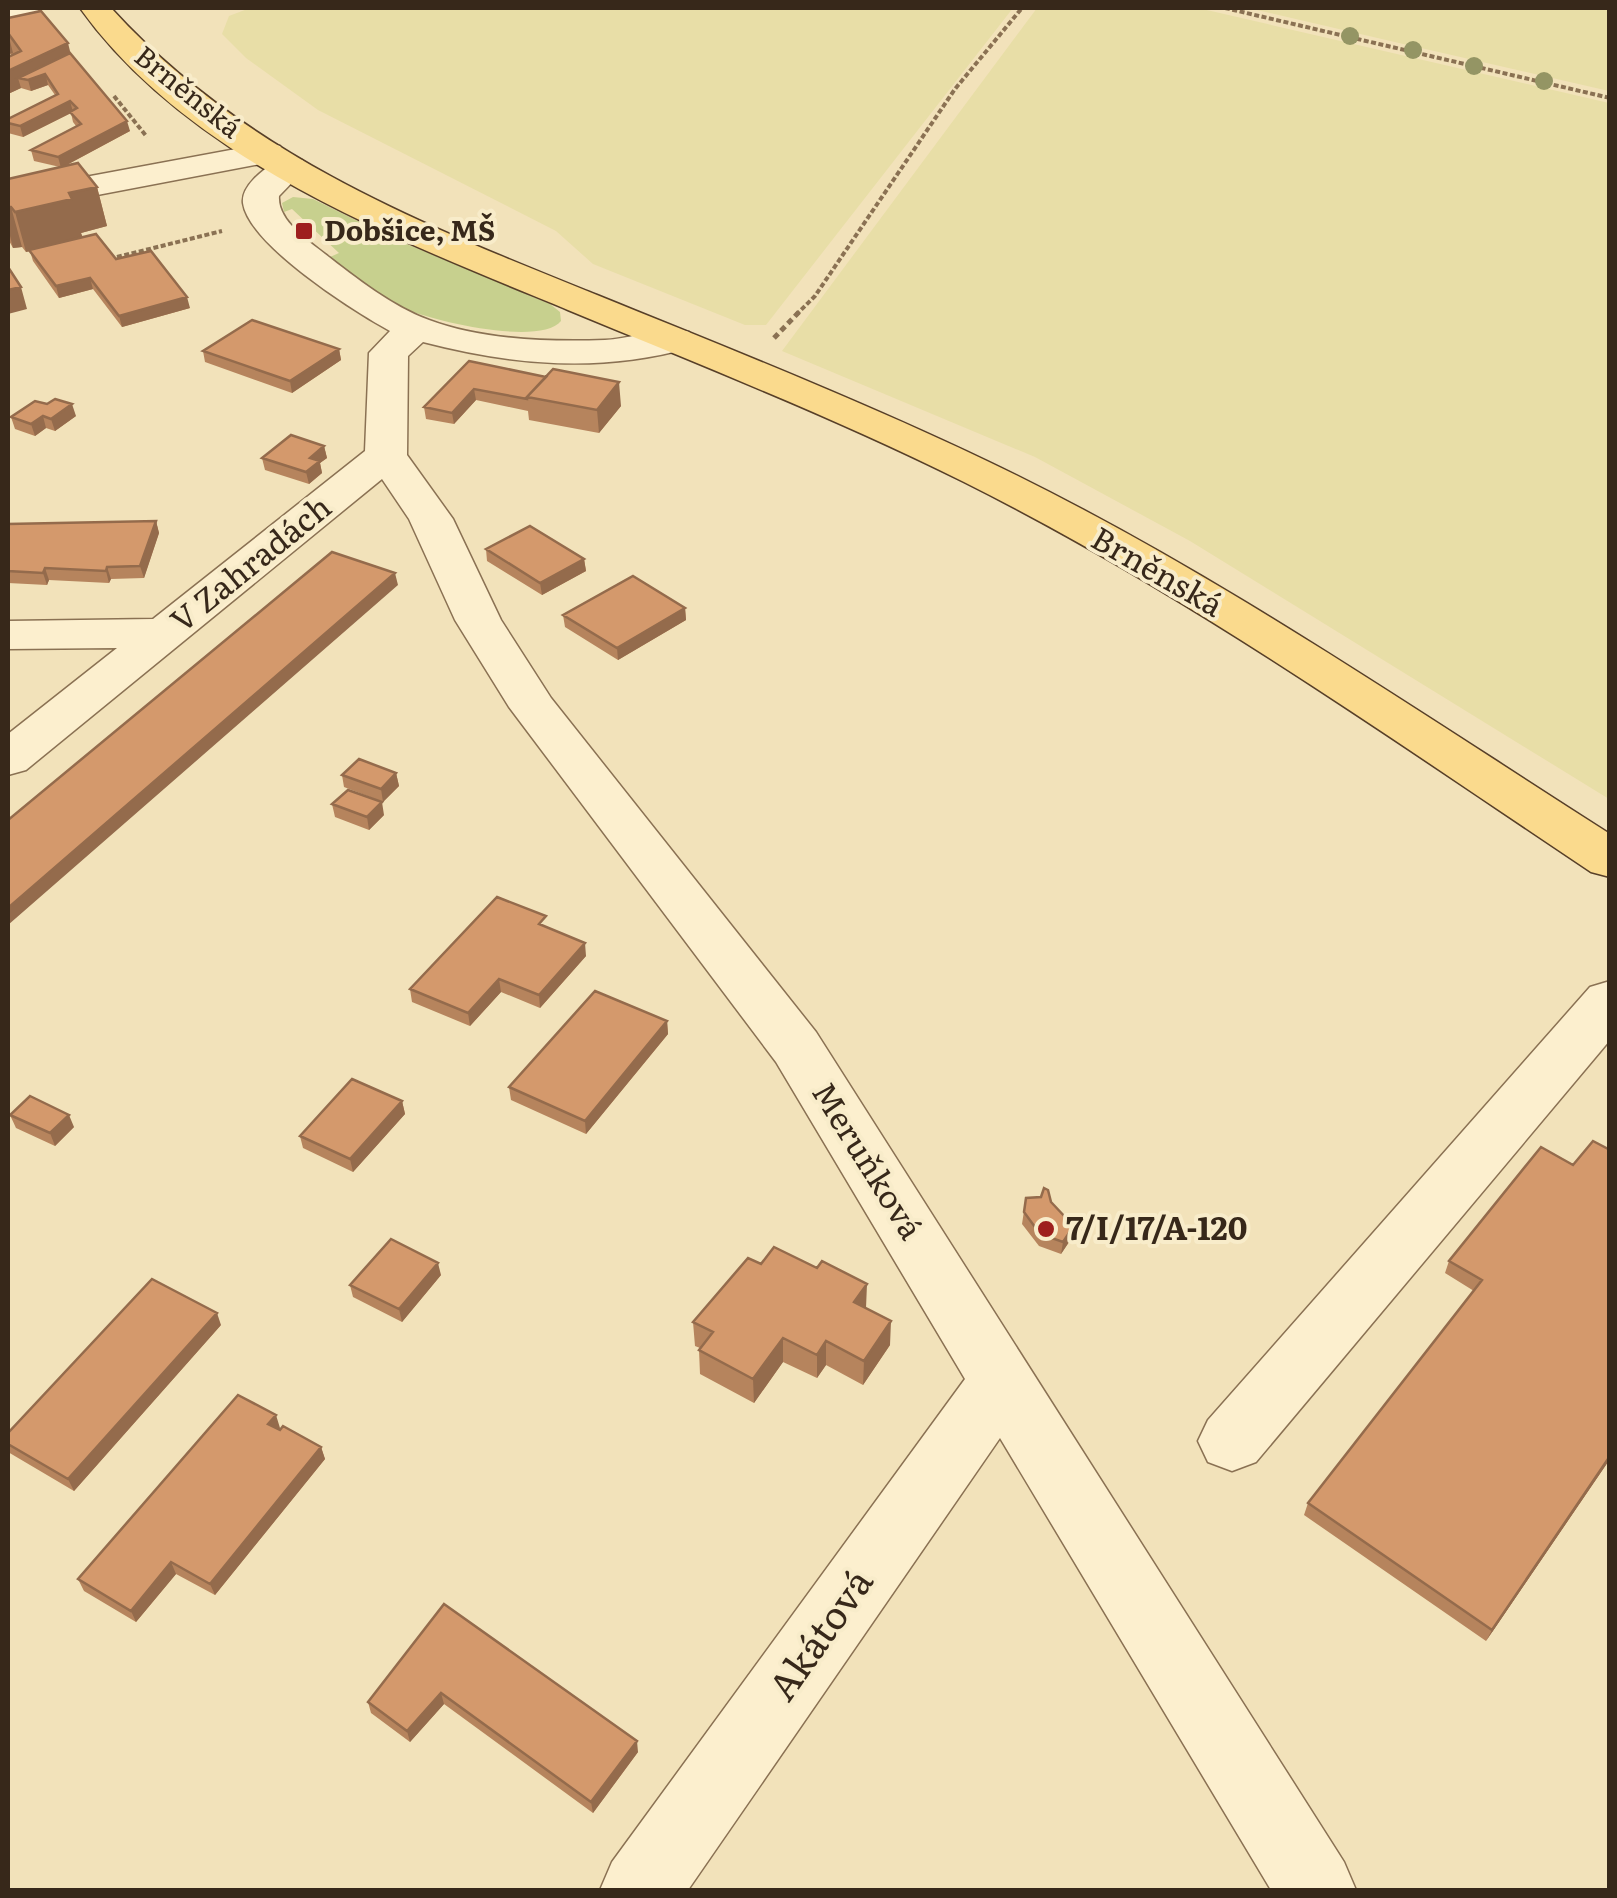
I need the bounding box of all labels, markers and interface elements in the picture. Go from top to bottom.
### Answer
street label: Brněnská [127,34,252,147]
place label: Dobšice, MŠ [324,208,495,250]
marker: Dobšice, MŠ [293,220,315,242]
street label: V Zahradách [158,482,340,642]
street label: Brněnská [1083,512,1234,627]
street label: Meruňková [802,1071,937,1248]
place label: 7/I/17/A-120 [1066,1202,1247,1250]
marker: 7/I/17/A-120 [1035,1218,1057,1240]
street label: Akátová [752,1555,885,1711]

